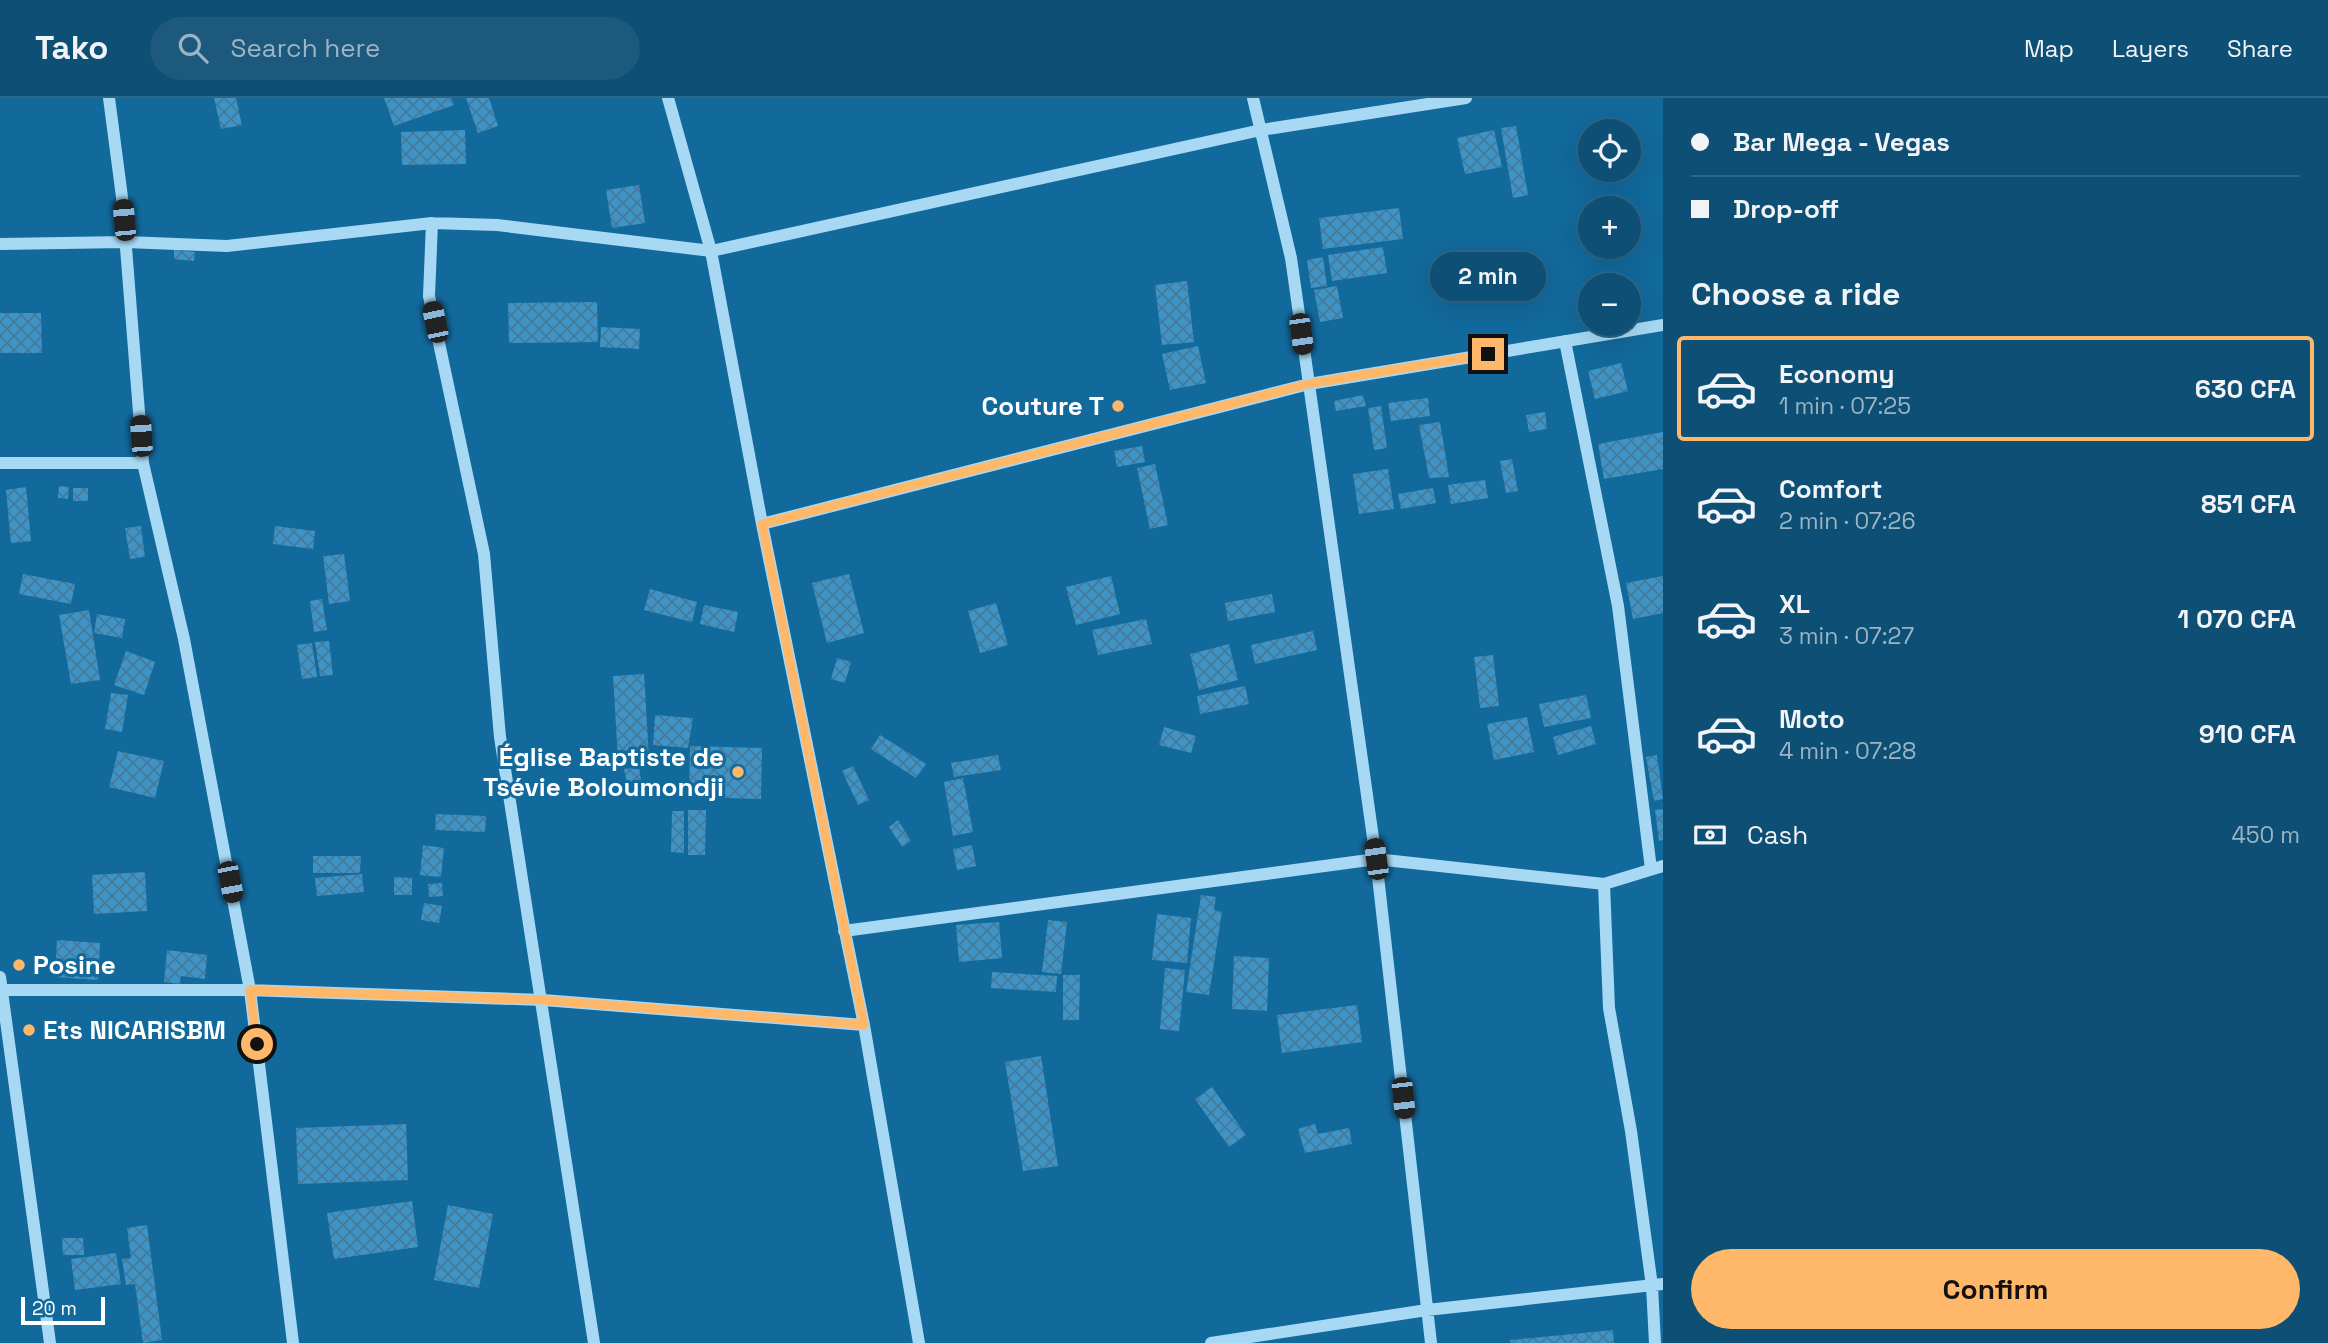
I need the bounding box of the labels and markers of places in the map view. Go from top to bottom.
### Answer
place label: Couture T [982,389,1104,423]
marker: Couture T [1110,398,1126,414]
place label: Église Baptiste de Tsévie Boloumondji [483,740,724,804]
marker: Église Baptiste de Tsévie Boloumondji [730,764,746,780]
place label: Posine [33,948,116,982]
marker: Posine [11,957,27,973]
place label: Ets NICARISBM [43,1013,226,1047]
marker: Ets NICARISBM [21,1022,37,1038]

